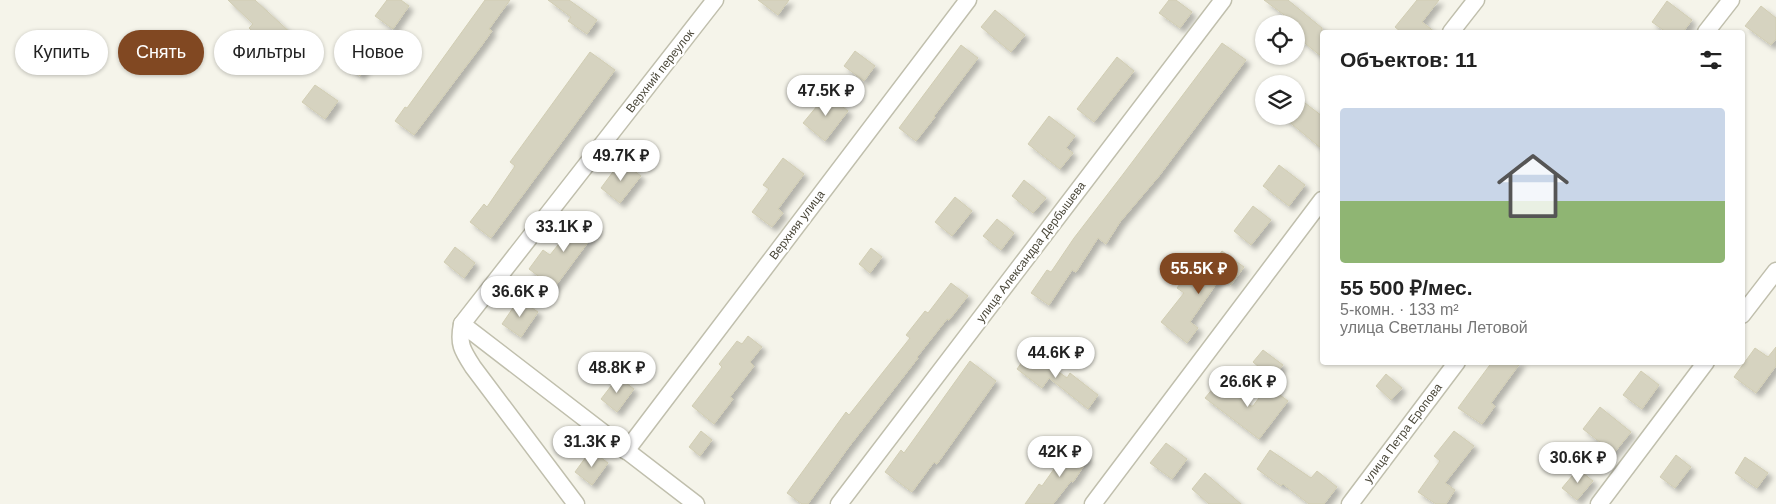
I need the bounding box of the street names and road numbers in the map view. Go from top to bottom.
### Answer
street label: Верхний переулок [623,26,697,115]
street label: улица Александра Дербышева [973,179,1089,325]
street label: Верхняя улица [766,187,828,262]
street label: улица Петра Еропова [1361,380,1445,485]

